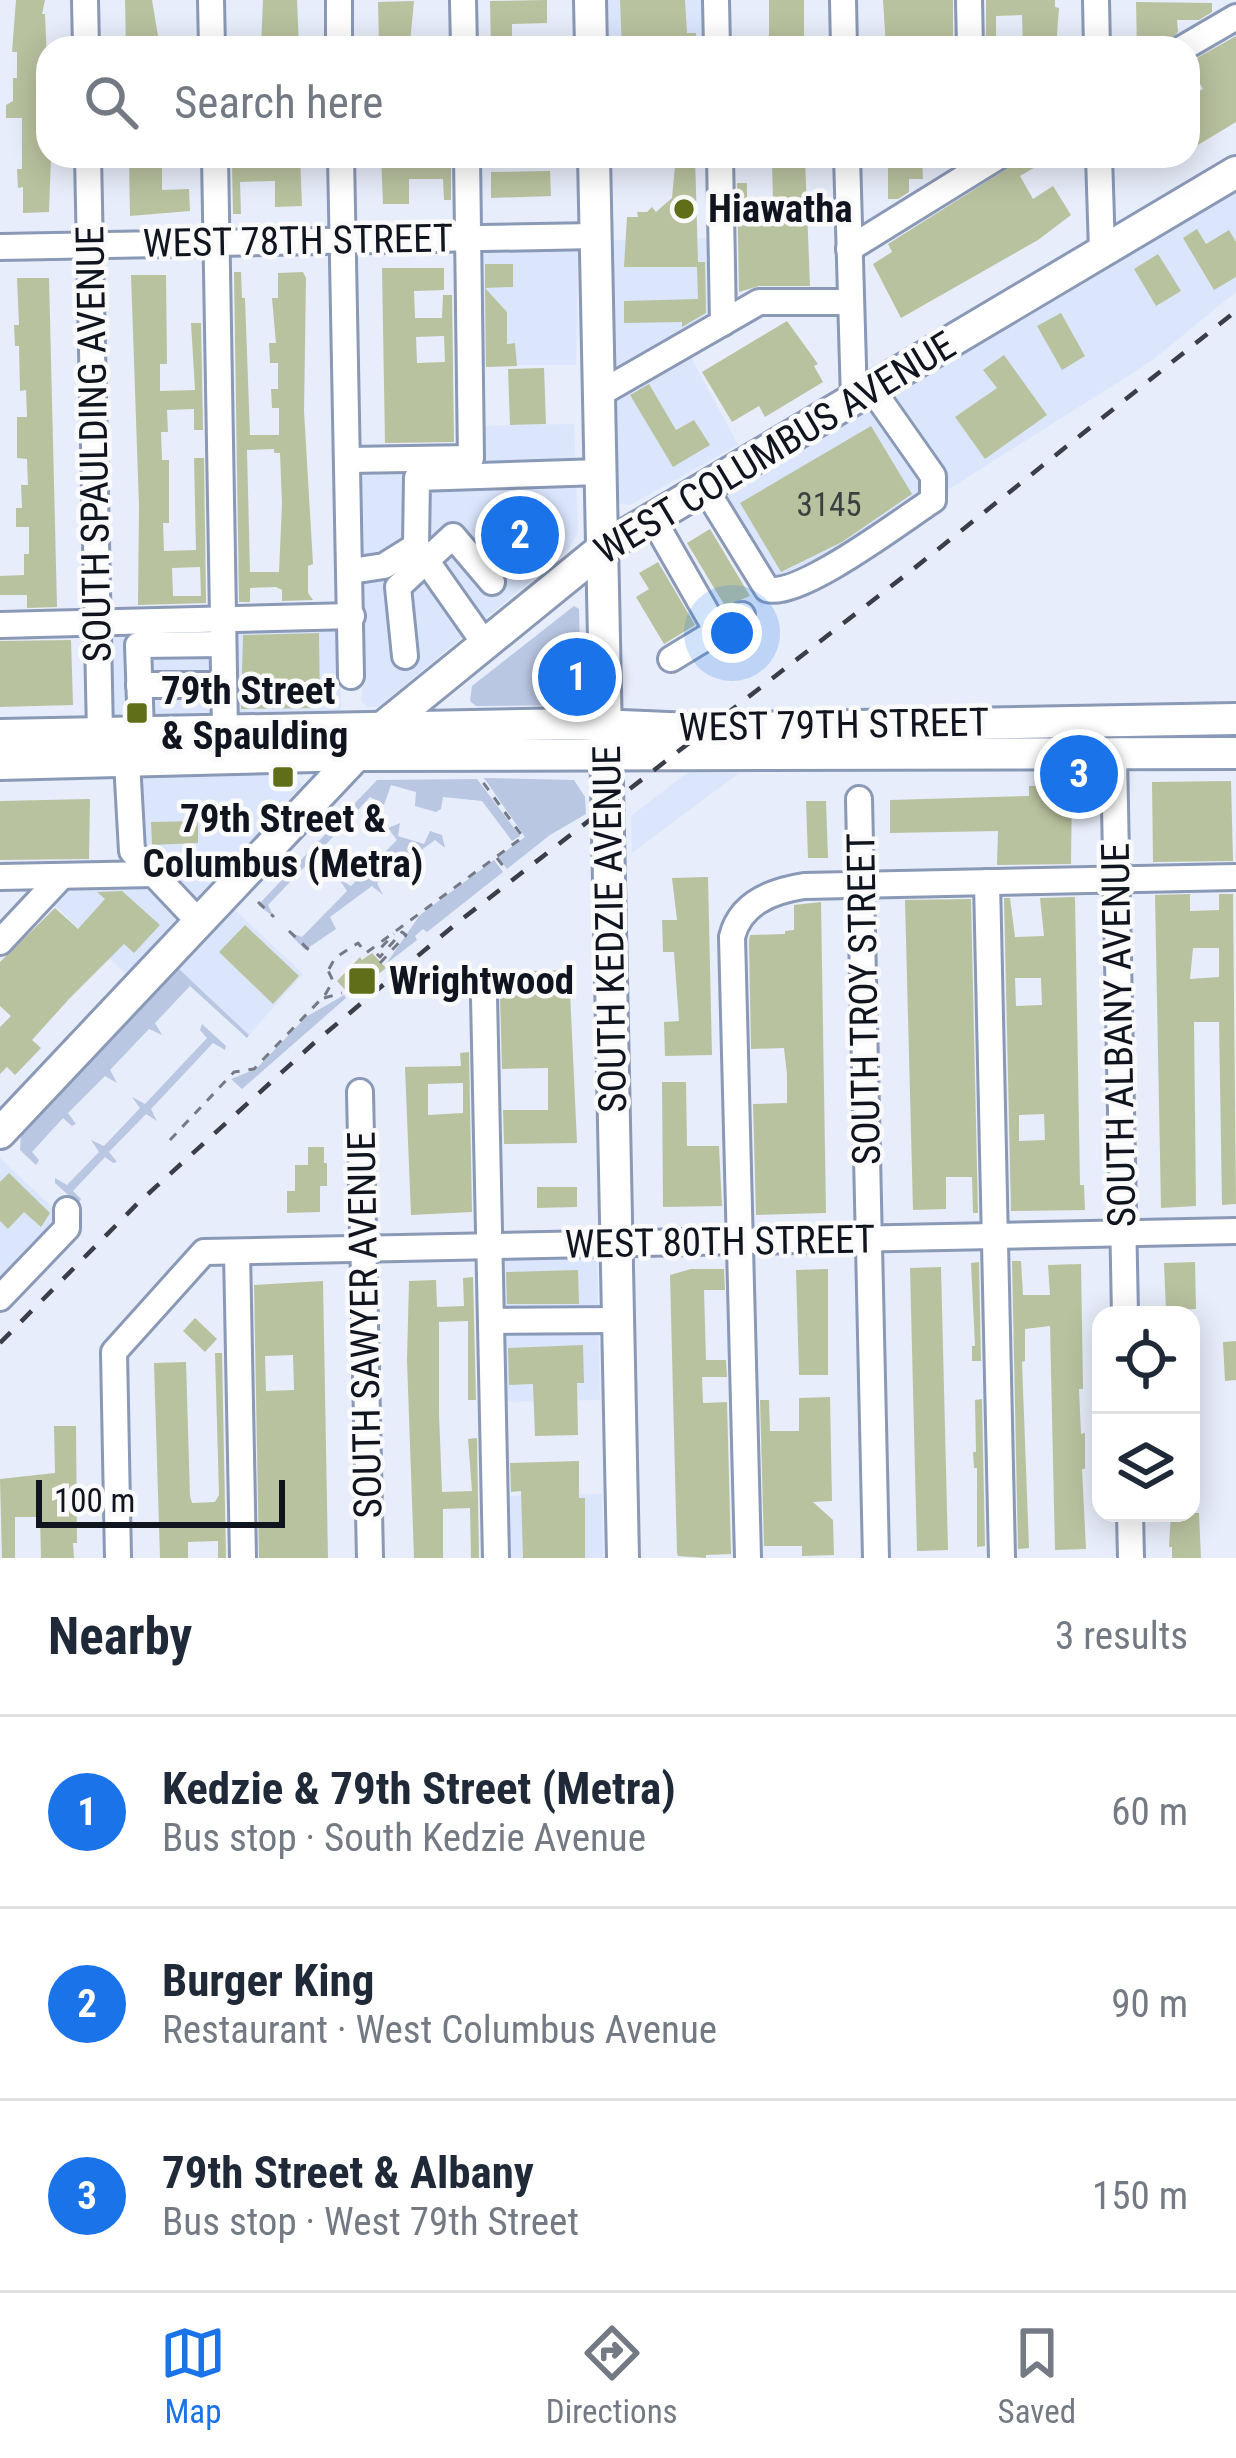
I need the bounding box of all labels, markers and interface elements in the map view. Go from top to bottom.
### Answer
search box [36,36,1200,168]
icon: search [78,69,144,135]
text: Search here [174,76,383,129]
place label: Hiawatha [708,186,853,232]
marker: Hiawatha [671,196,697,222]
street label: WEST 78TH STREET [142,215,454,267]
street label: SOUTH SPAULDING AVENUE [67,225,121,663]
street label: WEST COLUMBUS AVENUE [587,322,963,574]
house number: 3145 [796,485,862,524]
pin: 2 [481,490,559,580]
your location [702,603,762,663]
pin: 1 [538,632,616,722]
place label: 79th Street & Spaulding [161,668,348,759]
street label: WEST 79TH STREET [678,699,990,751]
marker: 79th Street & Spaulding [124,700,150,726]
pin: 3 [1040,729,1118,819]
street label: SOUTH KEDZIE AVENUE [584,745,636,1113]
marker: 79th Street & Columbus (Metra) [270,764,296,790]
place label: 79th Street & Columbus (Metra) [143,796,423,887]
street label: SOUTH TROY STREET [838,833,890,1165]
street label: SOUTH ALBANY AVENUE [1093,842,1145,1228]
place label: Wrightwood [389,958,574,1004]
marker: Wrightwood [346,965,378,997]
street label: SOUTH SAWYER AVENUE [339,1131,391,1519]
street label: WEST 80TH STREET [564,1216,876,1268]
map controls [1092,1306,1200,1522]
button: locate [1092,1306,1200,1414]
button: layers [1092,1414,1200,1522]
scale bar [36,1474,285,1527]
text: 100 m [54,1481,135,1520]
text: Nearby [48,1607,192,1666]
text: 3 results [1055,1613,1188,1659]
text: Kedzie & 79th Street (Metra) [162,1762,676,1815]
text: 1 [77,1789,97,1835]
text: 60 m [1111,1789,1188,1835]
text: Bus stop · South Kedzie Avenue [162,1815,646,1861]
text: Burger King [162,1954,374,2007]
text: 2 [77,1981,97,2027]
text: 90 m [1111,1981,1188,2027]
text: Restaurant · West Columbus Avenue [162,2007,717,2053]
text: 79th Street & Albany [162,2146,534,2199]
text: 3 [77,2173,97,2219]
text: 150 m [1092,2173,1188,2219]
text: Bus stop · West 79th Street [162,2199,579,2245]
tab: Map [160,2320,226,2431]
tab: Directions [546,2320,678,2431]
tab: Saved [998,2320,1076,2431]

